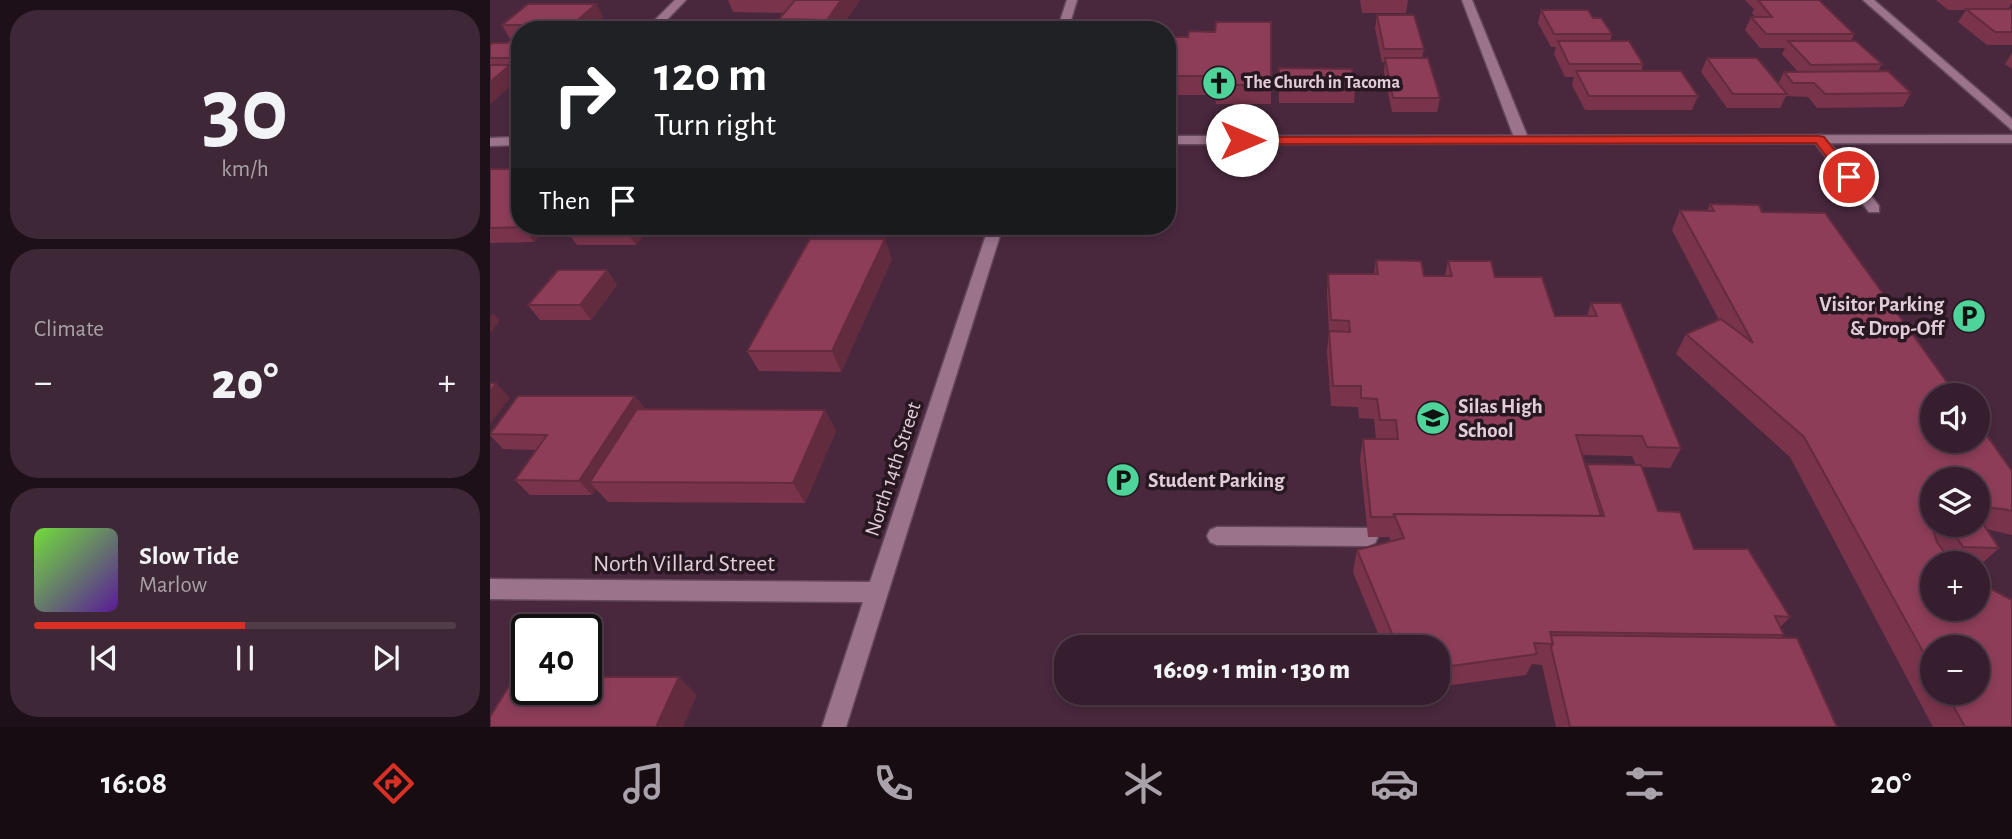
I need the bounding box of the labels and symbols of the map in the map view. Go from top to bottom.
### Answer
church icon: The Church in Tacoma [1200,64,1238,102]
place label: The Church in Tacoma [1244,74,1400,92]
position arrow [1205,103,1279,177]
pin [1819,147,1879,207]
place label: Visitor Parking & Drop-Off [1819,294,1946,339]
parking icon: Visitor Parking & Drop-Off [1950,297,1988,335]
place label: Silas High School [1458,396,1543,441]
street label: North 14th Street [861,399,925,539]
school or university icon: Silas High School [1414,399,1452,437]
parking icon: Student Parking [1104,461,1142,499]
place label: Student Parking [1148,470,1285,491]
street label: North Villard Street [593,552,775,576]
speed limit sign: 40 [511,614,602,705]

